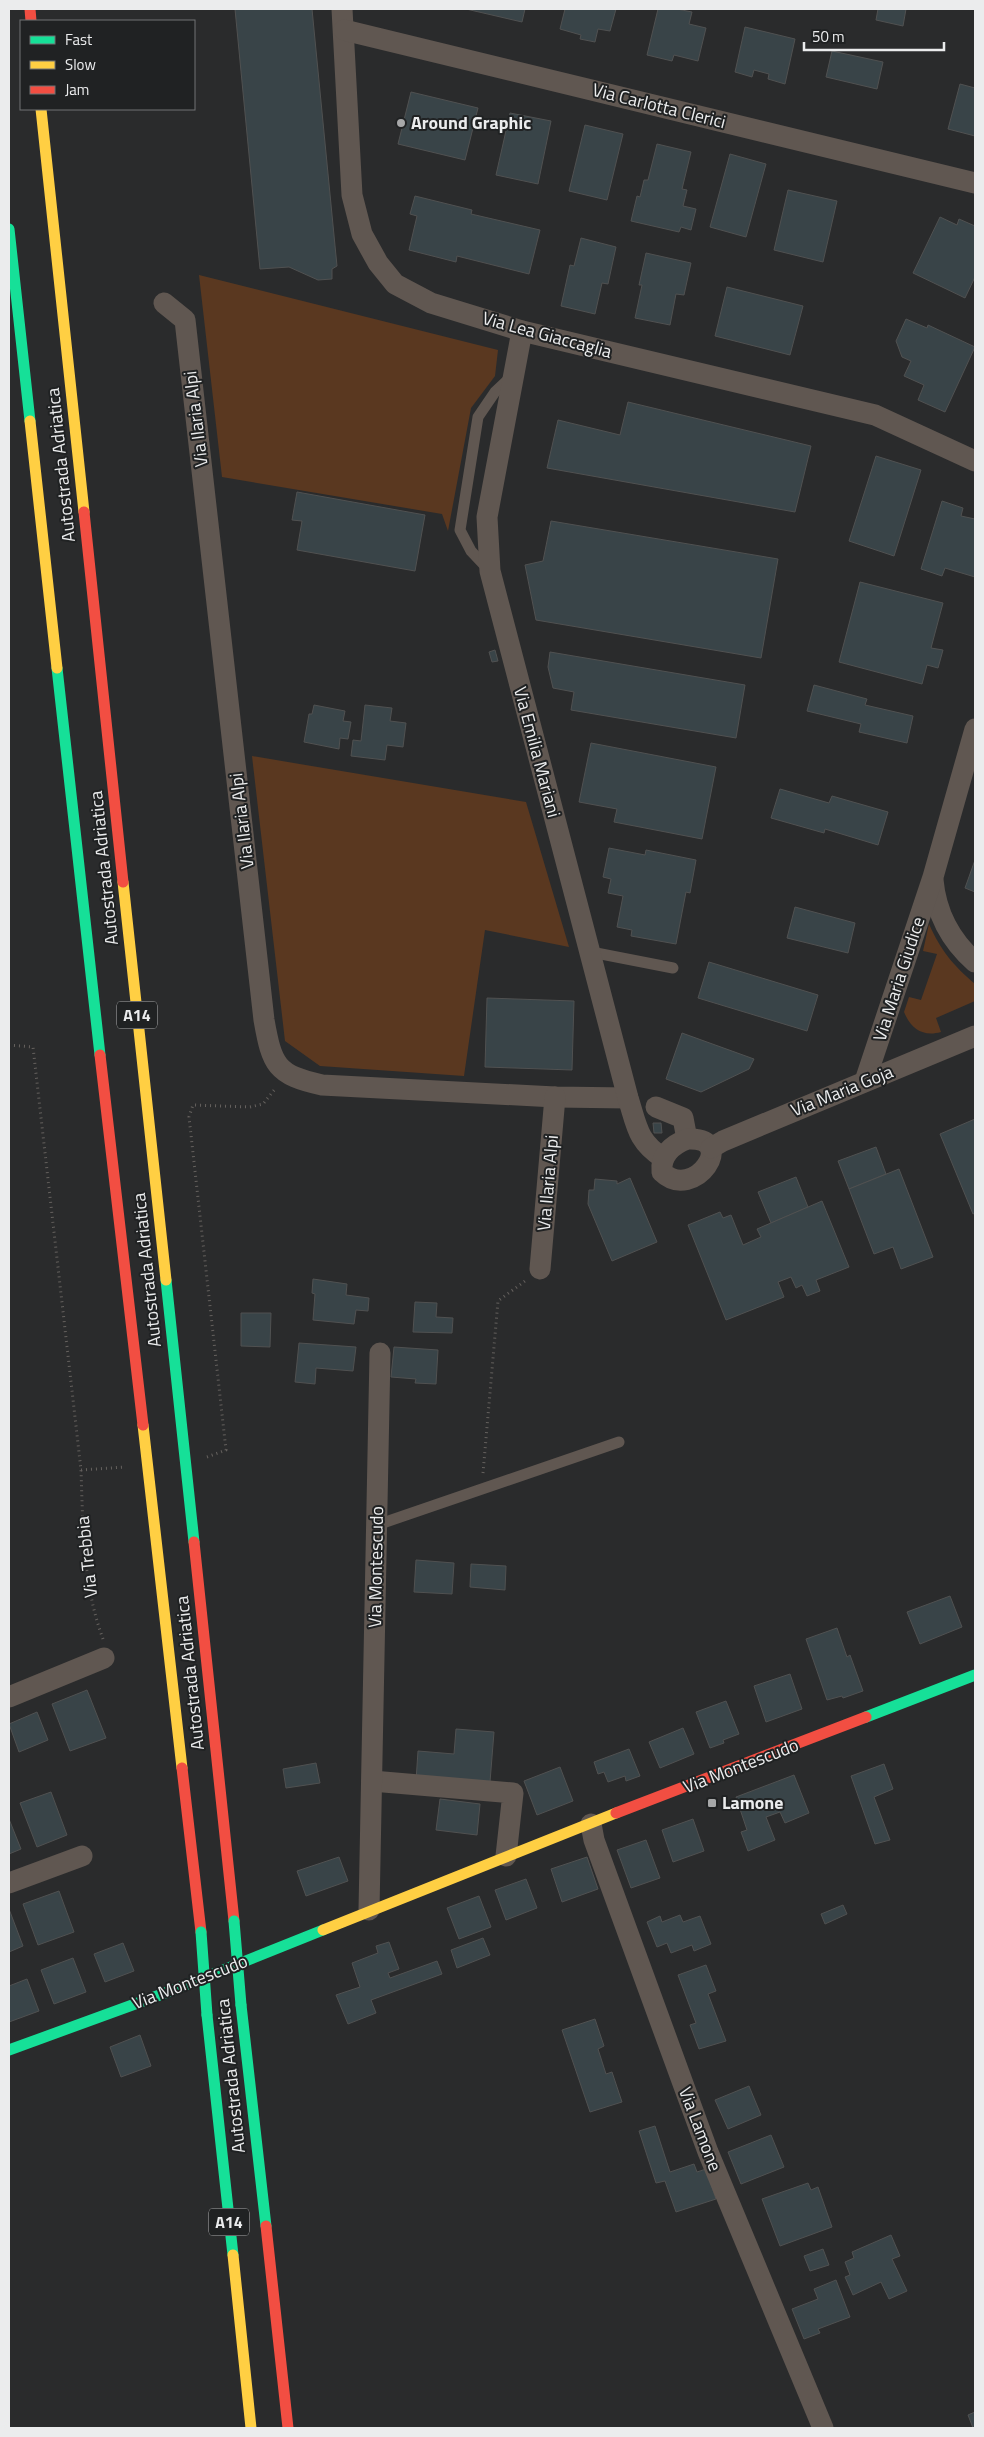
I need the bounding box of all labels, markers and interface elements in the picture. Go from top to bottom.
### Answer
legend [20,20,195,110]
scale bar [804,20,944,52]
text: 50 m [812,25,845,48]
text: Fast [65,28,93,51]
text: Slow [65,53,96,76]
street label: Via Carlotta Clerici [590,76,729,135]
text: Jam [65,78,89,101]
place label: Around Graphic [411,109,531,136]
marker: Around Graphic [395,117,407,129]
street label: Via Lea Giaccaglia [479,304,615,365]
street label: Via Ilaria Alpi [176,370,215,469]
street label: Autostrada Adriatica [39,387,82,544]
street label: Via Emilia Mariani [507,683,568,820]
street label: Via Ilaria Alpi [222,772,261,871]
street label: Autostrada Adriatica [82,790,125,947]
street label: Via Maria Giudice [866,913,931,1045]
road number: A14 [117,1002,157,1028]
street label: Via Maria Goja [787,1058,897,1123]
street label: Via Ilaria Alpi [530,1134,565,1232]
street label: Autostrada Adriatica [125,1192,168,1349]
street label: Via Montescudo [361,1506,390,1628]
street label: Via Trebbia [69,1515,104,1599]
street label: Autostrada Adriatica [168,1595,211,1752]
street label: Via Montescudo [679,1731,802,1800]
place label: Lamone [722,1789,784,1816]
marker: Lamone [706,1797,718,1809]
street label: Via Montescudo [128,1947,251,2016]
street label: Autostrada Adriatica [209,1998,252,2155]
street label: Via Lamone [672,2083,729,2175]
road number: A14 [209,2208,249,2236]

